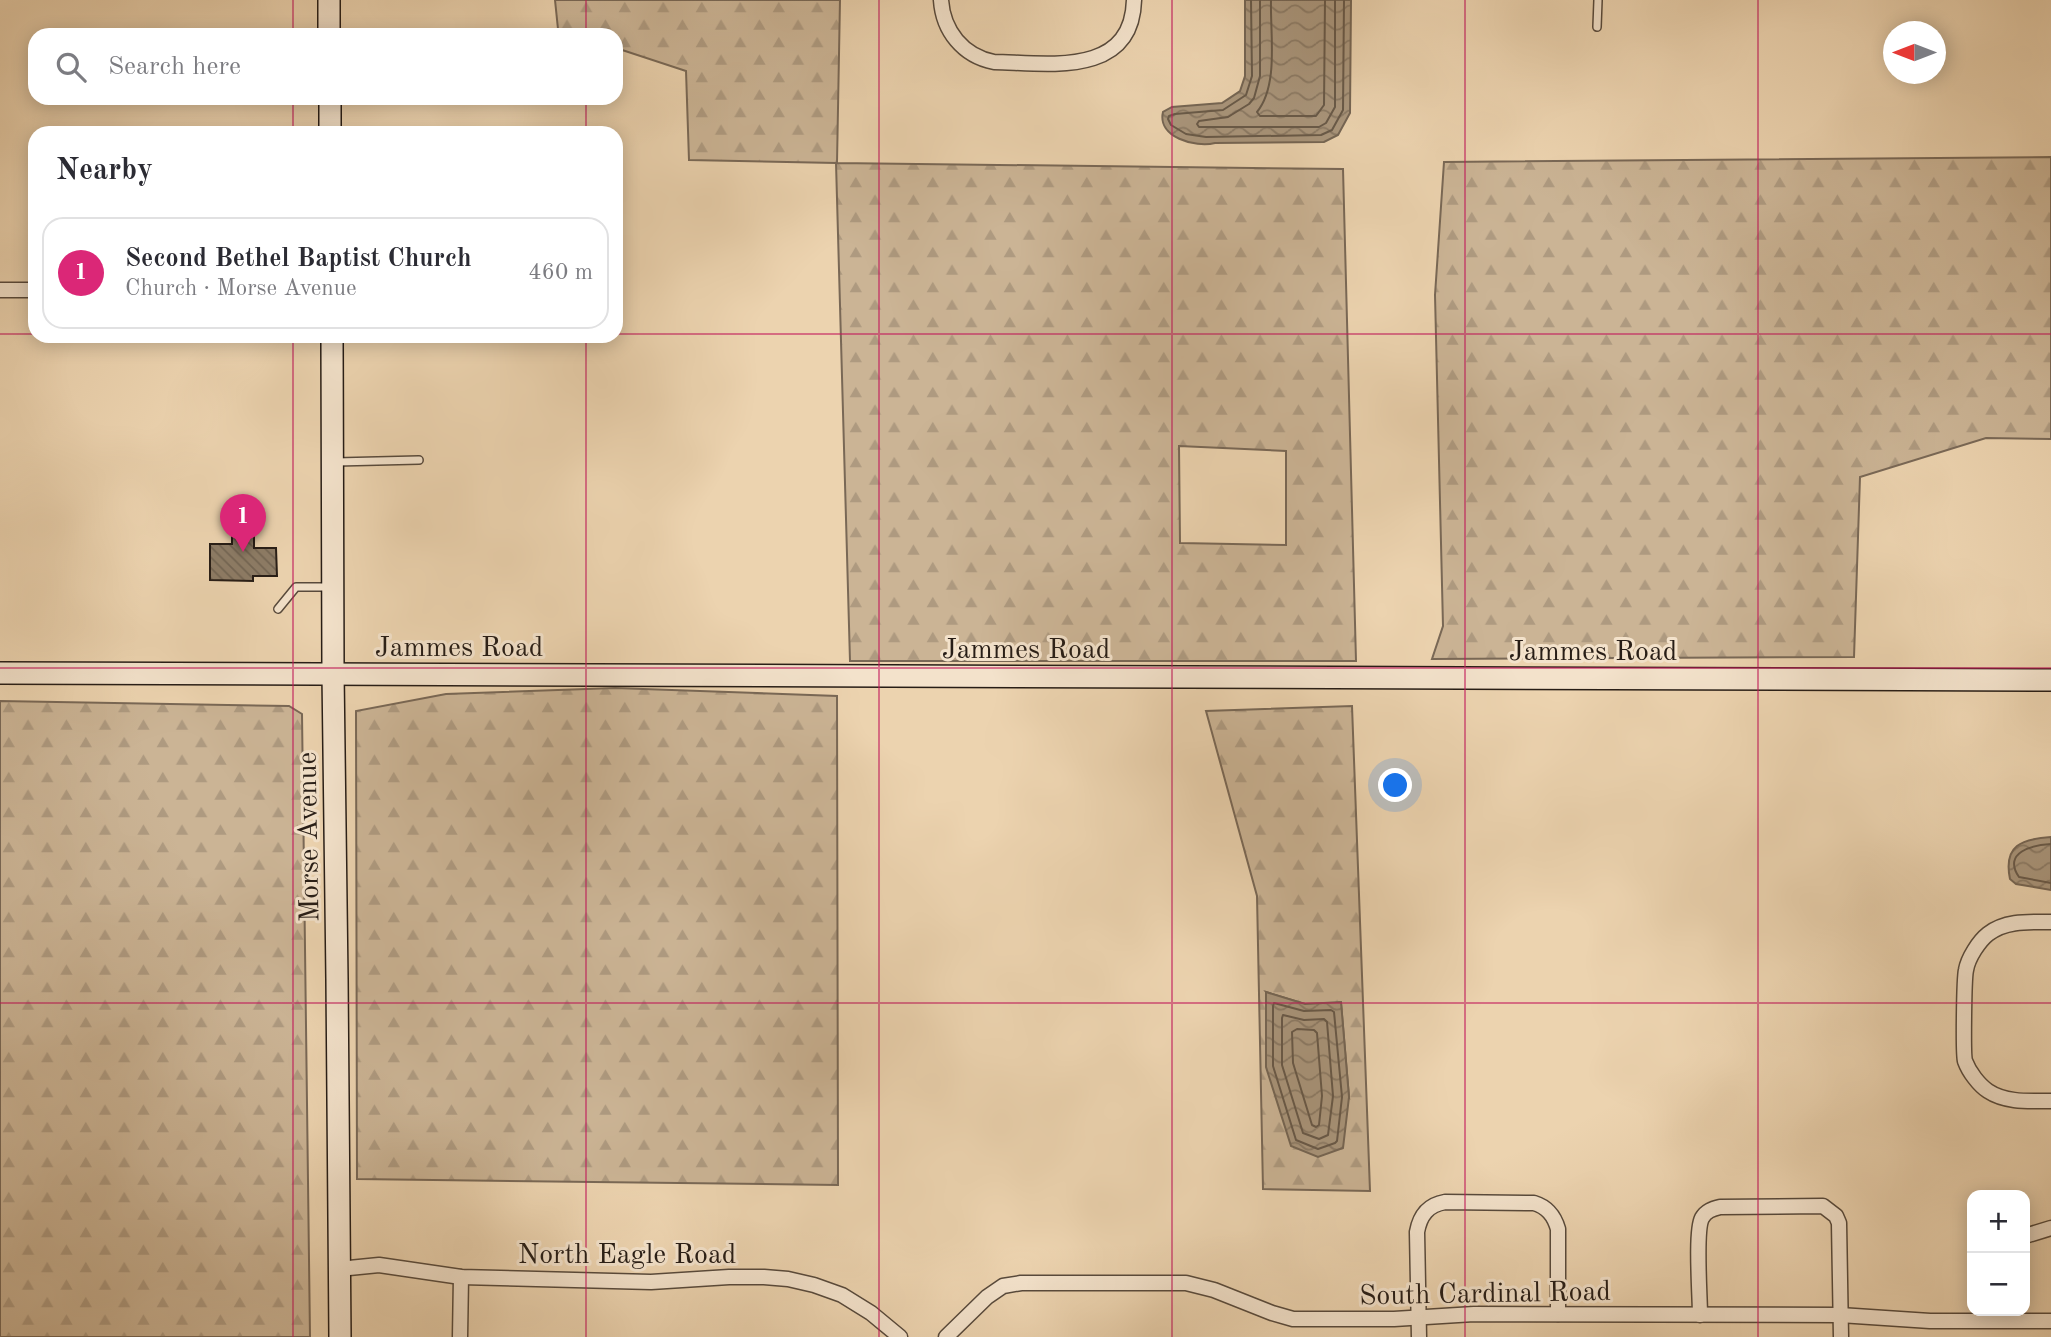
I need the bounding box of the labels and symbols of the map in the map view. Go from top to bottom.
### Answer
north arrow [1883,21,1946,84]
pin: 1 [220,494,266,552]
street label: Jammes Road [375,635,543,663]
street label: Jammes Road [942,637,1110,665]
street label: Jammes Road [1509,639,1677,667]
street label: Morse Avenue [295,751,325,922]
your location [1378,768,1412,802]
street label: North Eagle Road [518,1242,736,1270]
street label: South Cardinal Road [1359,1279,1611,1311]

